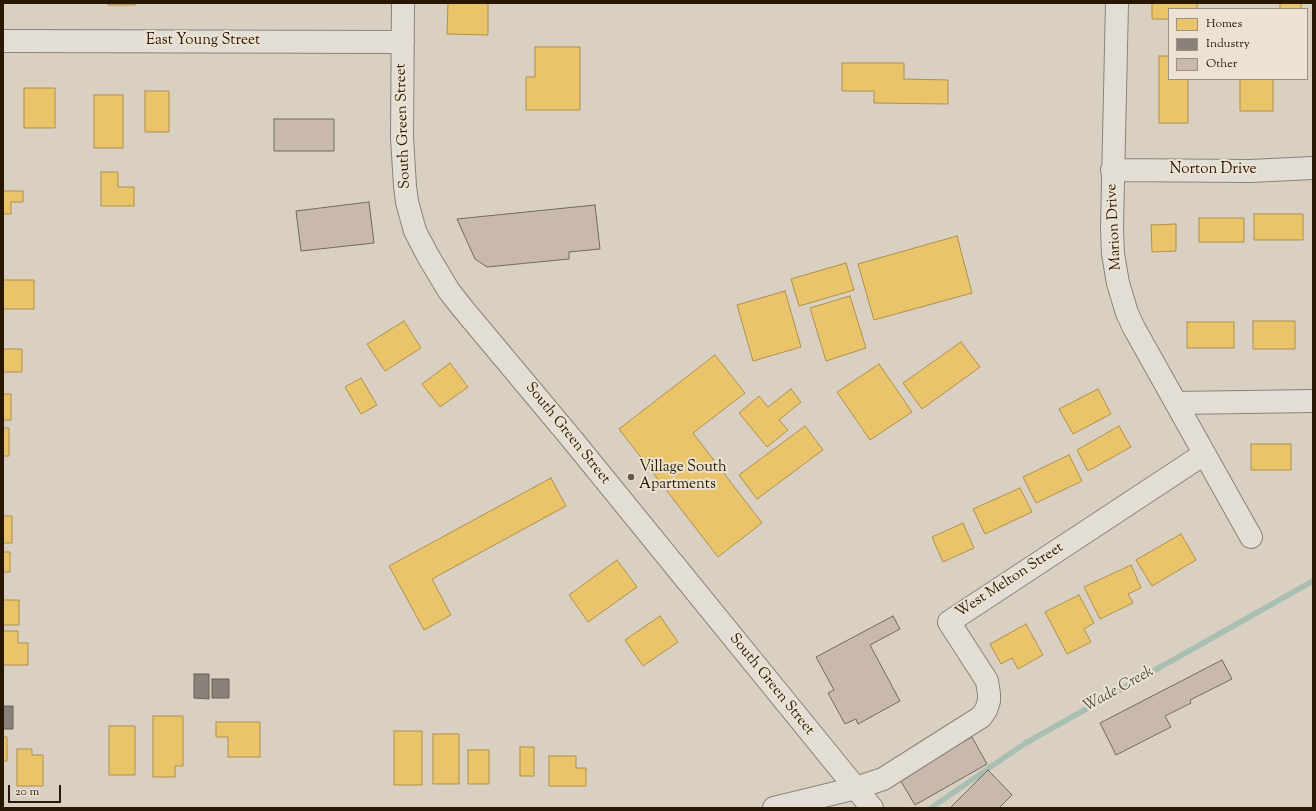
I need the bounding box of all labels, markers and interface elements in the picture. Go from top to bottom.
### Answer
legend [1168,8,1308,80]
text: Homes [1206,15,1242,33]
street label: East Young Street [146,32,260,50]
text: Industry [1206,35,1250,53]
text: Other [1206,55,1237,73]
street label: South Green Street [393,63,415,189]
street label: Norton Drive [1169,161,1257,179]
street label: Marion Drive [1104,183,1126,271]
street label: South Green Street [520,380,614,488]
place label: Village South Apartments [639,459,727,494]
marker: Village South Apartments [626,472,636,482]
street label: West Melton Street [953,539,1067,623]
street label: South Green Street [724,631,818,739]
water label: Wade Creek [1081,663,1157,717]
scale bar [10,777,63,803]
text: 20 m [15,783,39,801]

